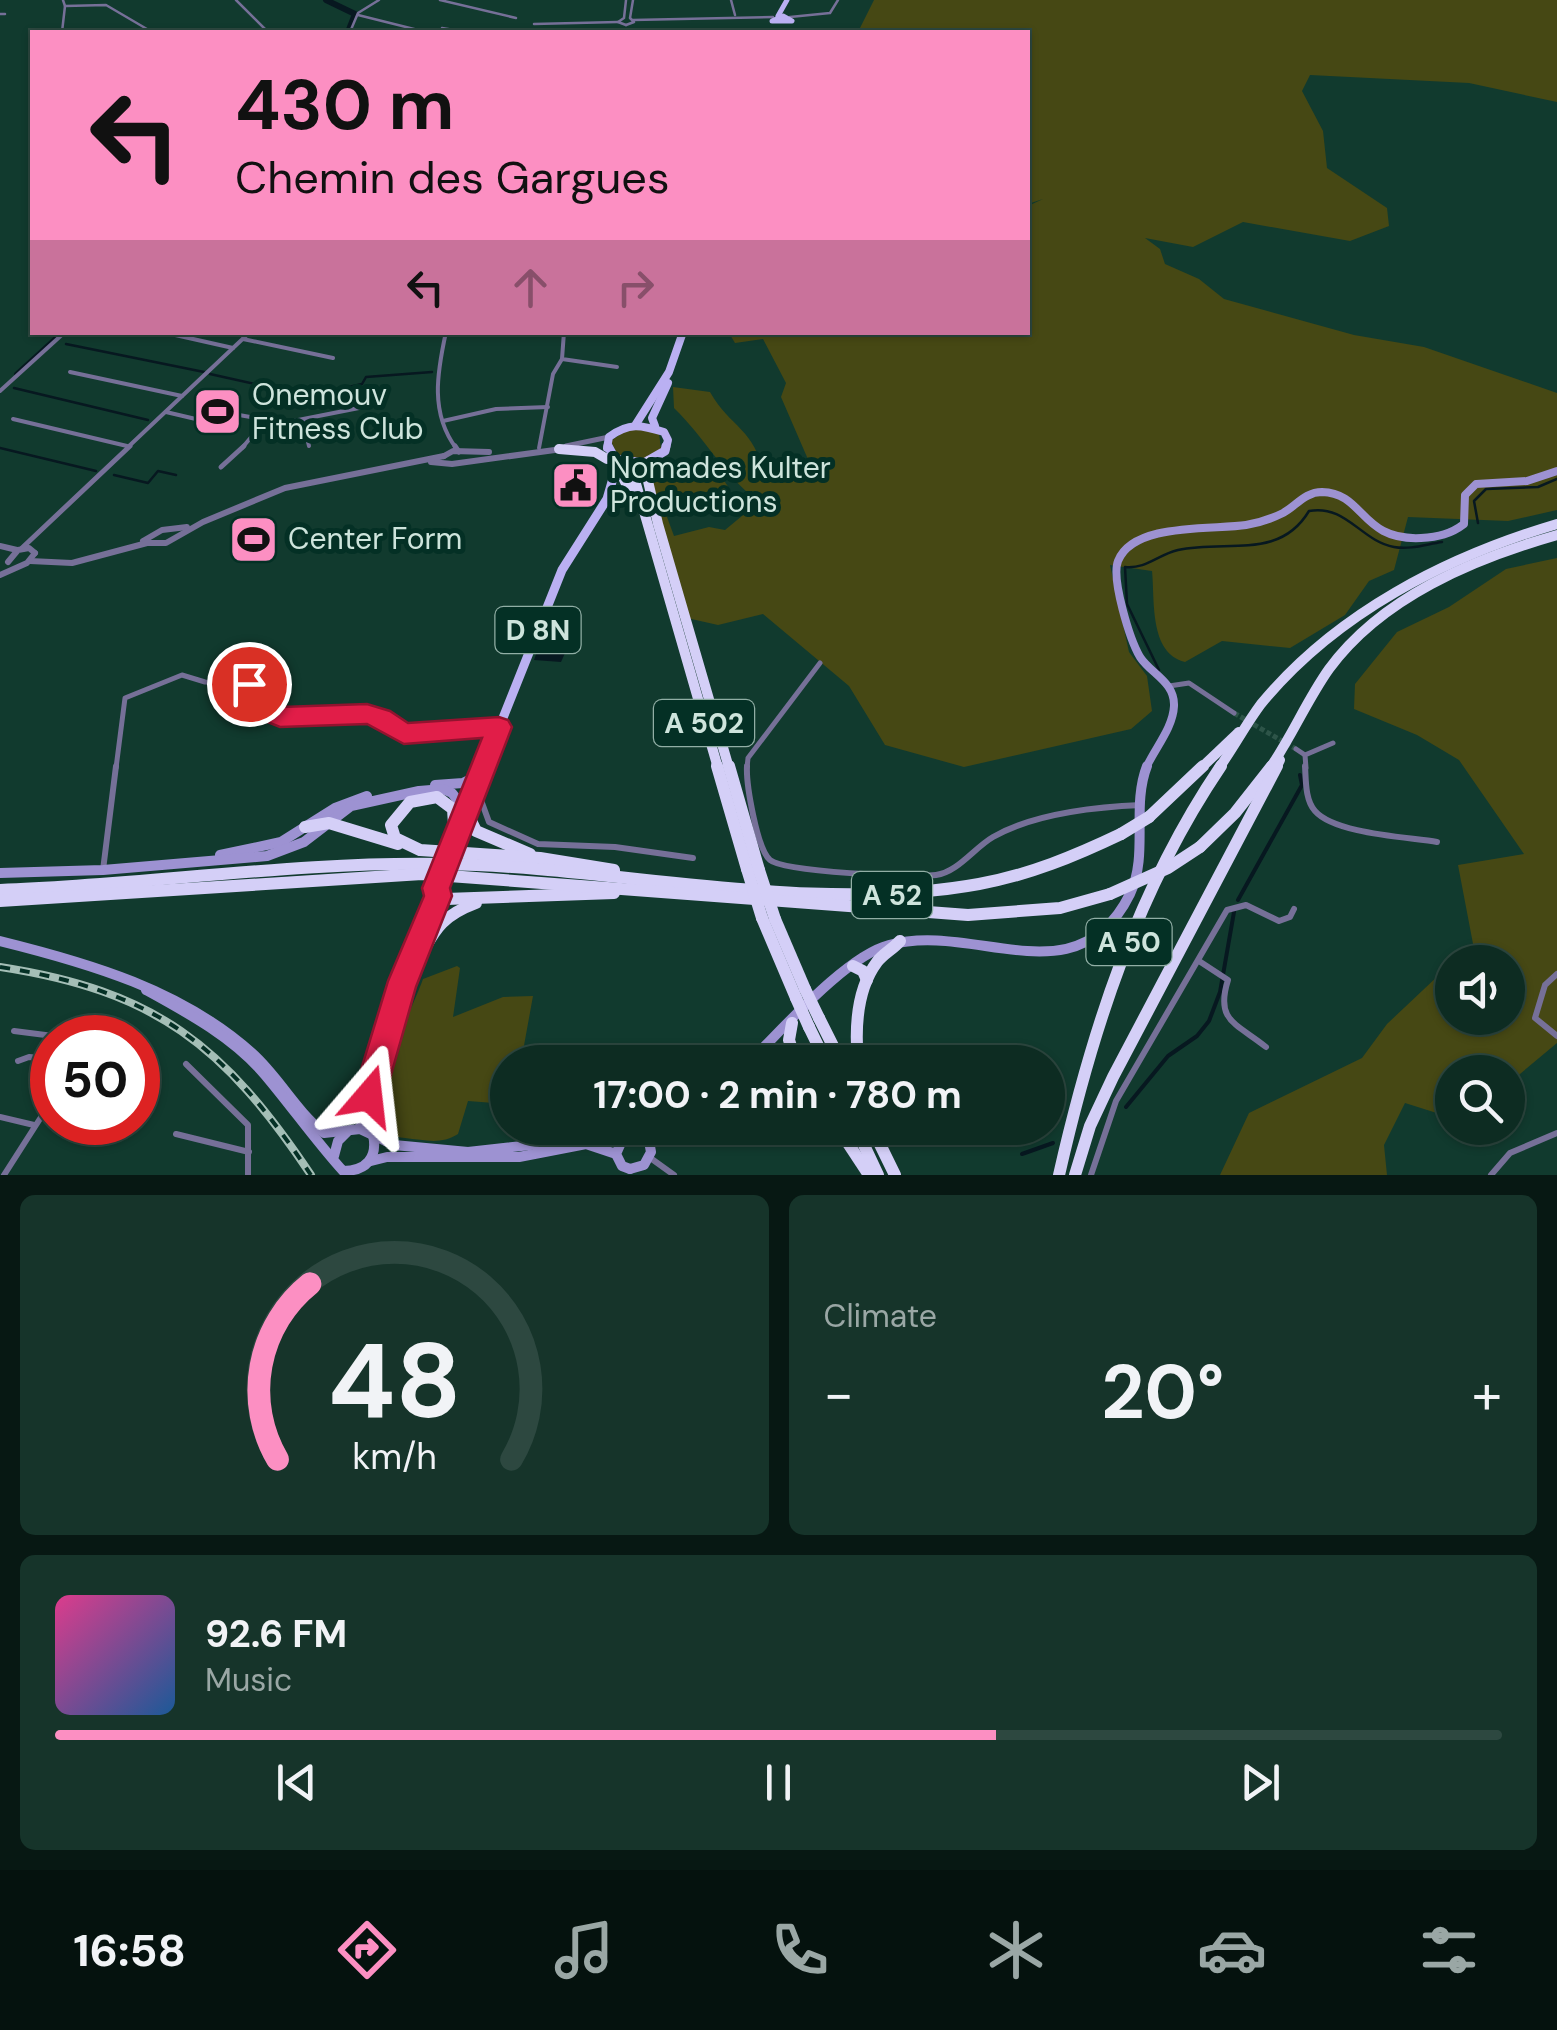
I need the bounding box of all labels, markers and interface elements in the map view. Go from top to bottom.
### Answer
text: 430 m [235,60,454,151]
icon: left [70,70,200,200]
text: Chemin des Gargues [235,148,669,207]
icon: left [398,260,453,315]
icon: ahead [503,260,558,315]
icon: right [608,260,663,315]
place label: Onemouv Fitness Club [252,375,424,448]
sports icon: Onemouv Fitness Club [191,386,243,438]
place label: Nomades Kulter Productions [610,448,831,521]
public building icon: Nomades Kulter Productions [549,459,601,511]
sports icon: Center Form [227,513,279,565]
place label: Center Form [288,519,462,558]
road number: D 8N [496,607,580,653]
pin [207,642,292,727]
icon: arrive [222,657,277,712]
road number: A 502 [654,700,754,746]
road number: A 52 [852,872,932,918]
road number: A 50 [1086,919,1172,965]
map controls [1435,945,1525,1145]
button: sound [1435,945,1525,1035]
speed limit sign: 50 [30,1015,160,1145]
position arrow [317,1044,421,1148]
button: search [1435,1055,1525,1145]
text: 17:00 · 2 min · 780 m [593,1070,962,1120]
text: Climate [824,1295,937,1337]
text: 48 [328,1314,461,1449]
text: 20° [1101,1344,1224,1441]
text: − [824,1358,854,1430]
text: + [1472,1358,1502,1430]
text: km/h [352,1434,436,1480]
text: 92.6 FM [205,1609,347,1659]
text: Music [205,1659,292,1701]
icon: previous [269,1755,324,1810]
icon: pause [751,1755,806,1810]
icon: next [1233,1755,1288,1810]
icon: directions [332,1915,402,1985]
icon: music [549,1915,619,1985]
icon: phone [765,1915,835,1985]
icon: climate [981,1915,1051,1985]
icon: car [1197,1915,1267,1985]
icon: filters [1414,1915,1484,1985]
text: 16:58 [73,1921,186,1980]

